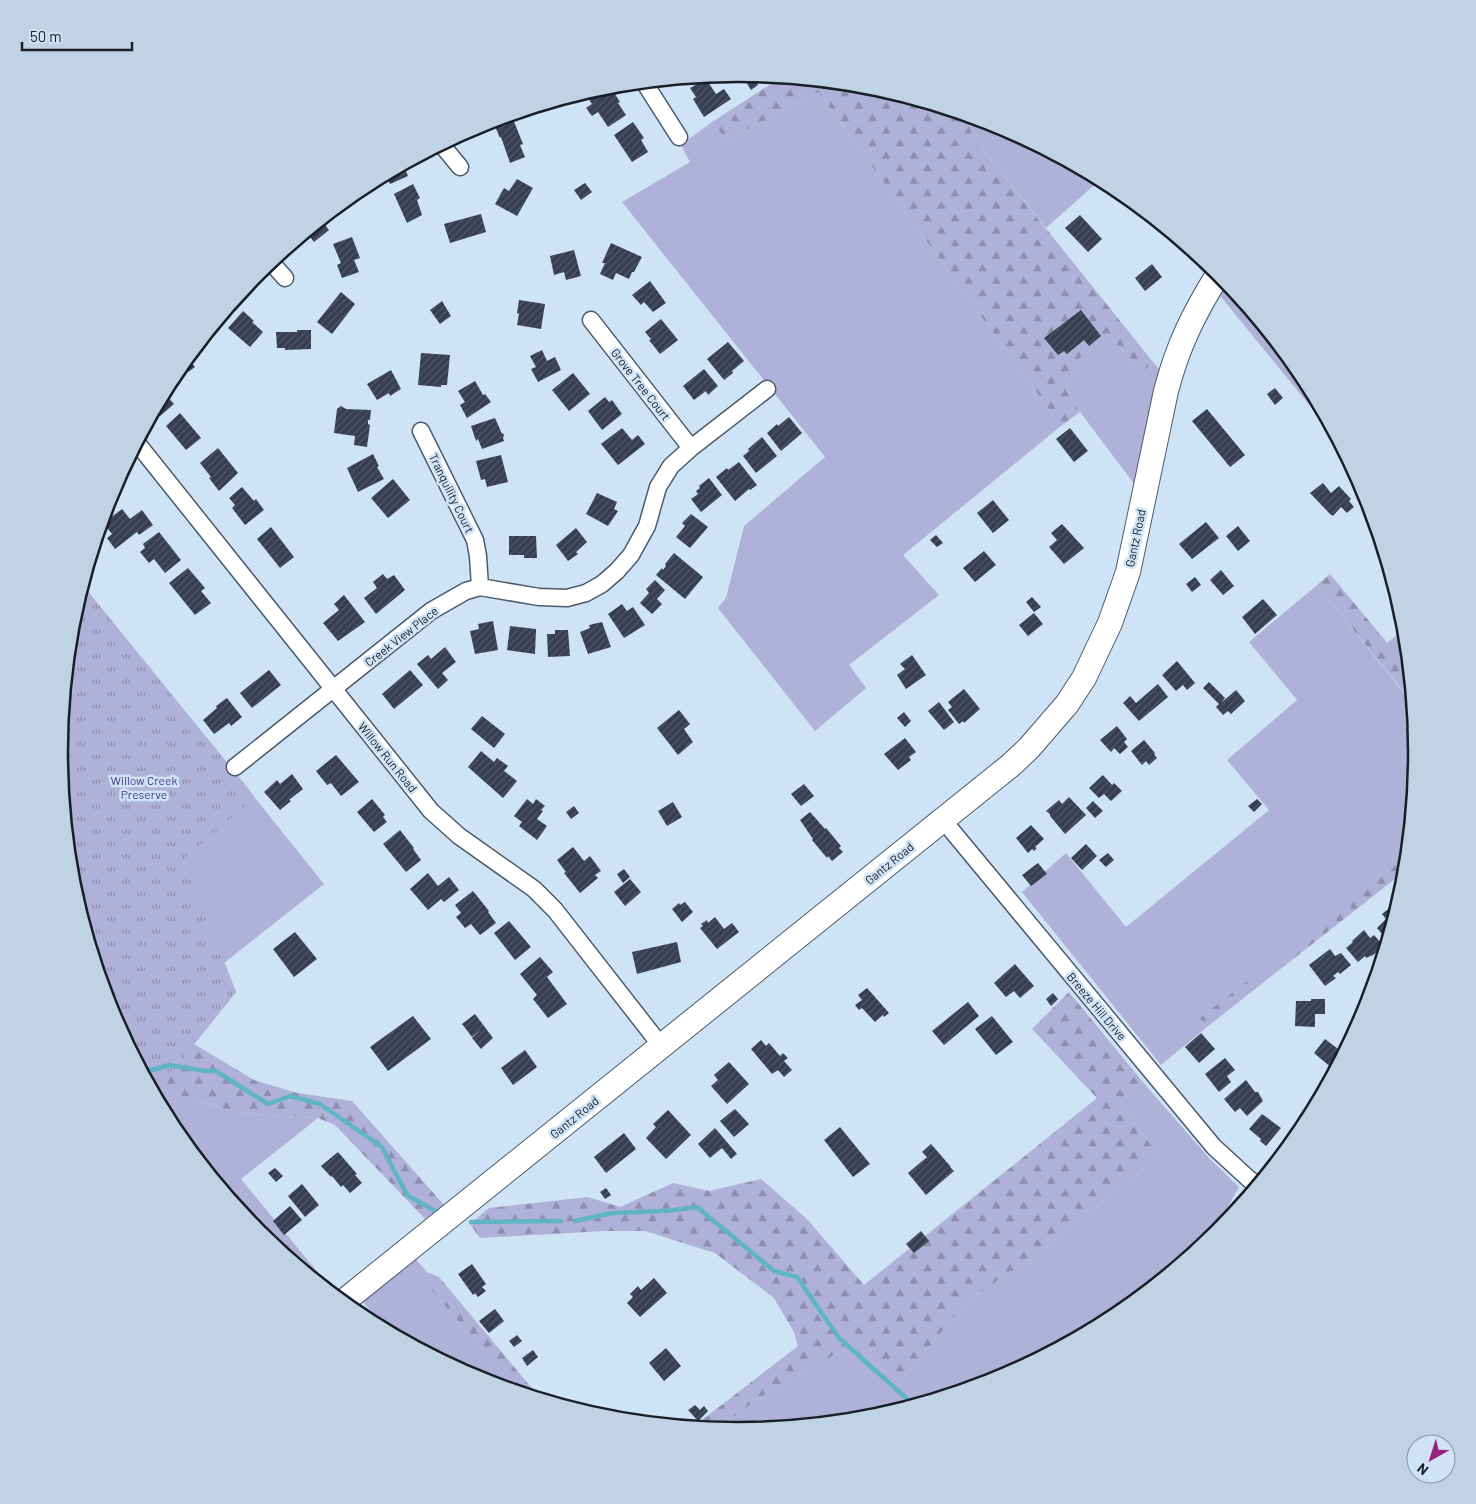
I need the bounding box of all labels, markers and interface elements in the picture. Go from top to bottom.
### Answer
scale bar [22,20,132,52]
text: 50 m [30,27,62,45]
street label: Grove Tree Court [609,345,673,423]
street label: Tranquility Court [427,451,477,535]
street label: Gantz Road [1122,508,1148,568]
street label: Creek View Place [362,603,440,669]
street label: Willow Run Road [356,719,420,795]
park label: Willow Creek Preserve [111,773,177,801]
street label: Gantz Road [862,839,916,887]
street label: Breeze Hill Drive [1065,969,1129,1043]
street label: Gantz Road [547,1093,601,1141]
north arrow [1406,1434,1456,1484]
text: N [1414,1460,1431,1479]

